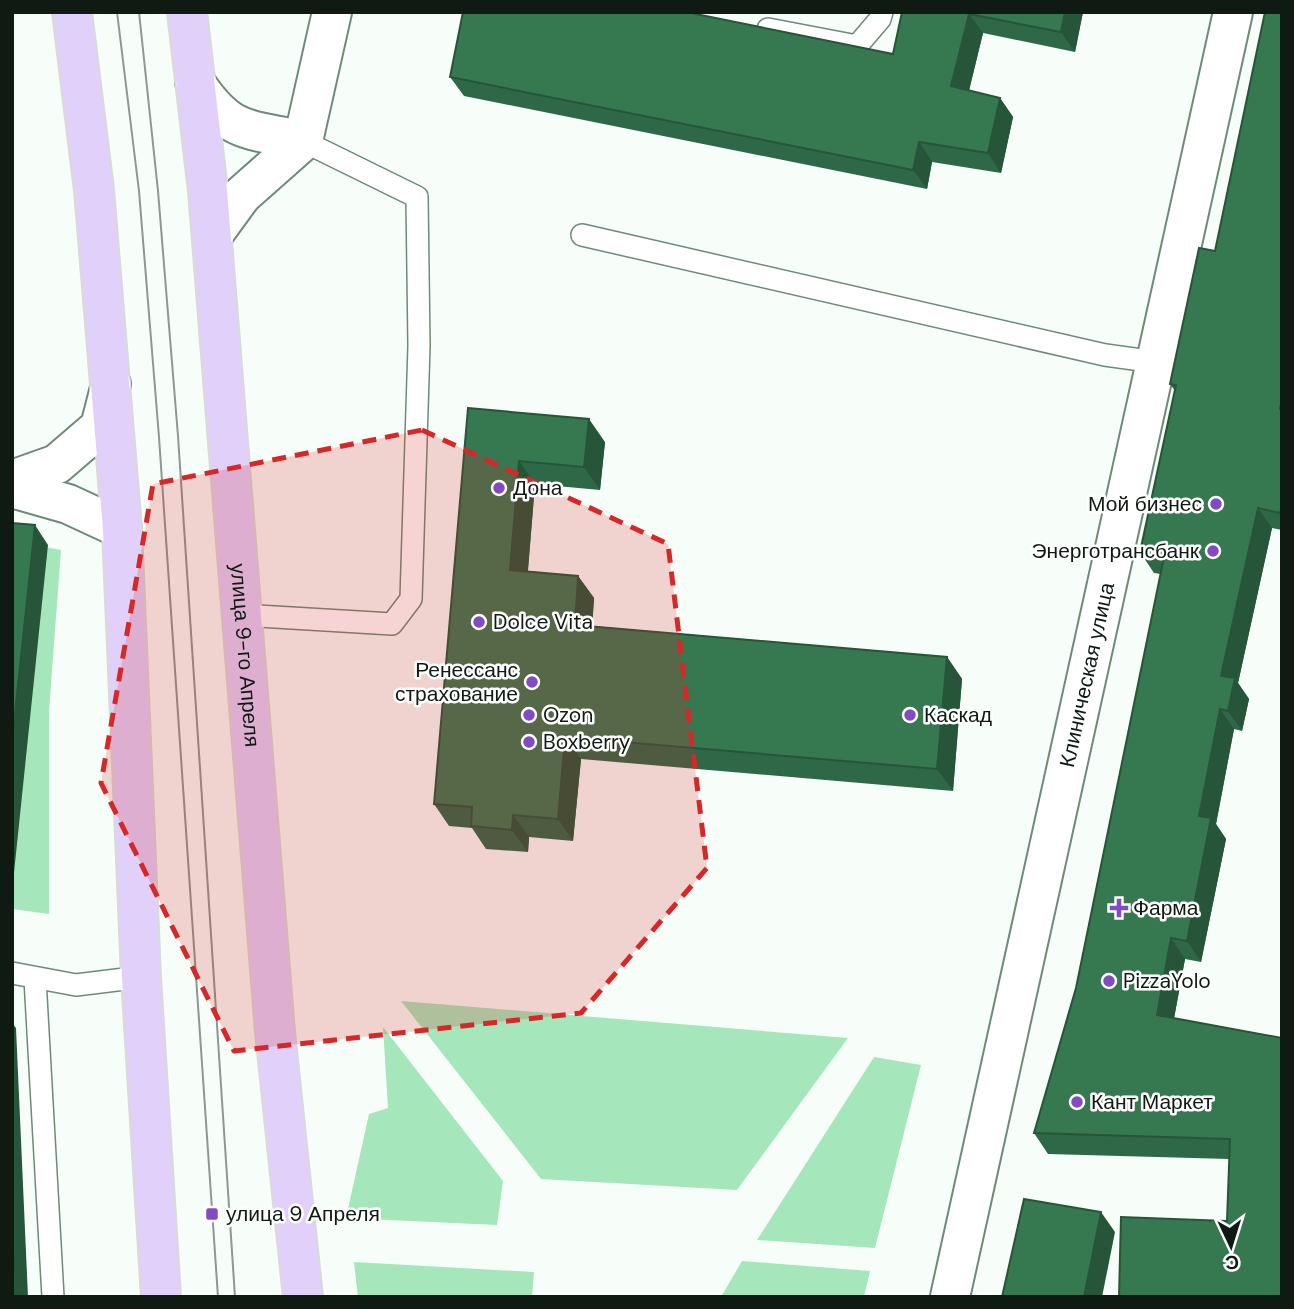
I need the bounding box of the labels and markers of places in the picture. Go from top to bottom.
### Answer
place label: Дона [513,474,563,502]
marker: Дона [491,480,507,496]
place label: Мой бизнес [1088,490,1202,518]
marker: Мой бизнес [1208,496,1224,512]
place label: Энерготрансбанк [1031,537,1200,565]
marker: Энерготрансбанк [1205,543,1221,559]
place label: Dolce Vita [493,608,593,636]
marker: Dolce Vita [471,614,487,630]
place label: Ренессанс страхование [395,656,518,708]
marker: Ренессанс страхование [524,674,540,690]
place label: Ozon [543,701,593,729]
place label: Каскад [924,701,992,729]
marker: Ozon [521,707,537,723]
marker: Каскад [902,707,918,723]
place label: Boxberry [543,728,631,756]
marker: Boxberry [521,734,537,750]
place label: Фарма [1133,894,1199,922]
marker: Фарма [1111,900,1127,916]
place label: PizzaYolo [1123,967,1211,995]
marker: PizzaYolo [1101,973,1117,989]
place label: Кант Маркет [1091,1088,1213,1116]
marker: Кант Маркет [1069,1094,1085,1110]
place label: улица 9 Апреля [226,1200,380,1228]
marker: улица 9 Апреля [204,1206,220,1222]

